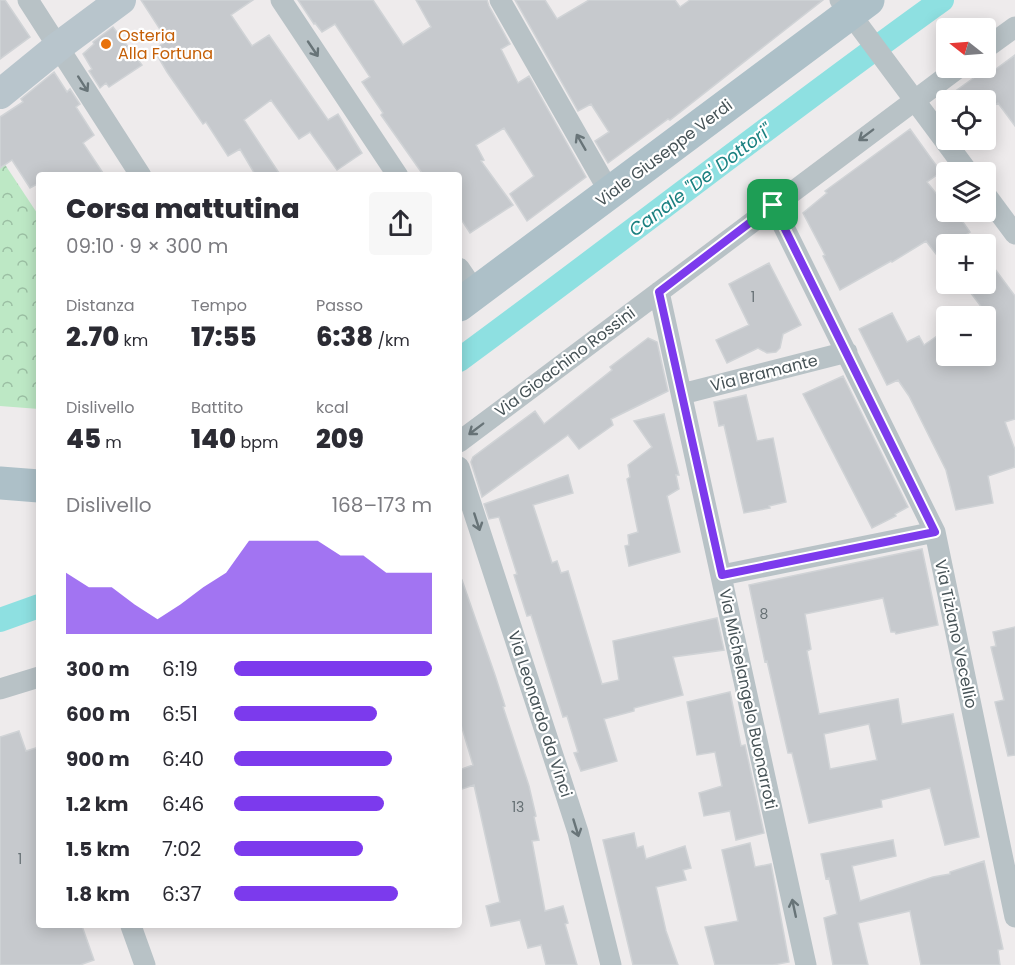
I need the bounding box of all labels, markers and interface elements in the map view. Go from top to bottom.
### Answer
north arrow [936,18,996,78]
map controls [936,18,996,366]
place label: Osteria Alla Fortuna [118,24,213,65]
marker: Osteria Alla Fortuna [99,37,113,51]
one-way arrow [307,40,320,57]
one-way arrow [77,75,89,92]
button: locate [936,90,996,150]
street label: Viale Giuseppe Verdi [591,94,737,212]
water label: Canale "De' Dottori" [623,117,778,242]
one-way arrow [859,129,875,141]
one-way arrow [575,134,587,151]
button: layers [936,162,996,222]
pin [747,179,798,230]
icon: arrive [756,188,789,221]
text: Corsa mattutina [66,190,300,227]
button: share [369,192,432,255]
text: 09:10 · 9 × 300 m [66,232,228,260]
button: + [936,234,996,294]
house number: 1 [751,287,755,307]
text: Distanza [66,294,135,317]
text: Tempo [191,294,247,317]
text: Passo [316,294,363,317]
street label: Via Gioachino Rossini [490,301,640,423]
button: − [936,306,996,366]
text: 2.70 [66,319,119,355]
text: 17:55 [191,319,257,355]
text: 6:38 [316,319,373,355]
text: km [119,329,148,352]
text: /km [373,329,410,352]
street label: Via Bramante [708,349,820,397]
text: Dislivello [66,396,134,419]
text: Battito [191,396,243,419]
text: kcal [316,396,349,419]
text: 45 [66,421,101,457]
text: 140 [191,421,236,457]
text: 209 [316,421,364,457]
one-way arrow [468,423,484,435]
text: m [101,431,122,454]
text: bpm [236,431,279,454]
text: Dislivello [66,491,152,519]
text: 168–173 m [332,491,432,519]
one-way arrow [473,512,484,531]
street label: Via Tiziano Vecellio [929,557,983,711]
street label: Via Michelangelo Buonarroti [713,587,783,811]
house number: 8 [760,604,769,624]
street label: Via Leonardo da Vinci [502,628,578,800]
text: 300 m [66,655,130,683]
text: 6:19 [162,655,198,683]
text: 600 m [66,700,130,728]
text: 6:51 [162,700,198,728]
text: 900 m [66,745,130,773]
text: 6:40 [162,745,204,773]
text: 1.2 km [66,790,128,818]
text: 6:46 [162,790,204,818]
house number: 13 [512,797,524,817]
one-way arrow [571,818,582,837]
text: 1.5 km [66,835,130,863]
text: 7:02 [162,835,201,863]
house number: 1 [18,849,22,869]
text: 1.8 km [66,880,130,908]
text: 6:37 [162,880,202,908]
one-way arrow [787,899,799,918]

